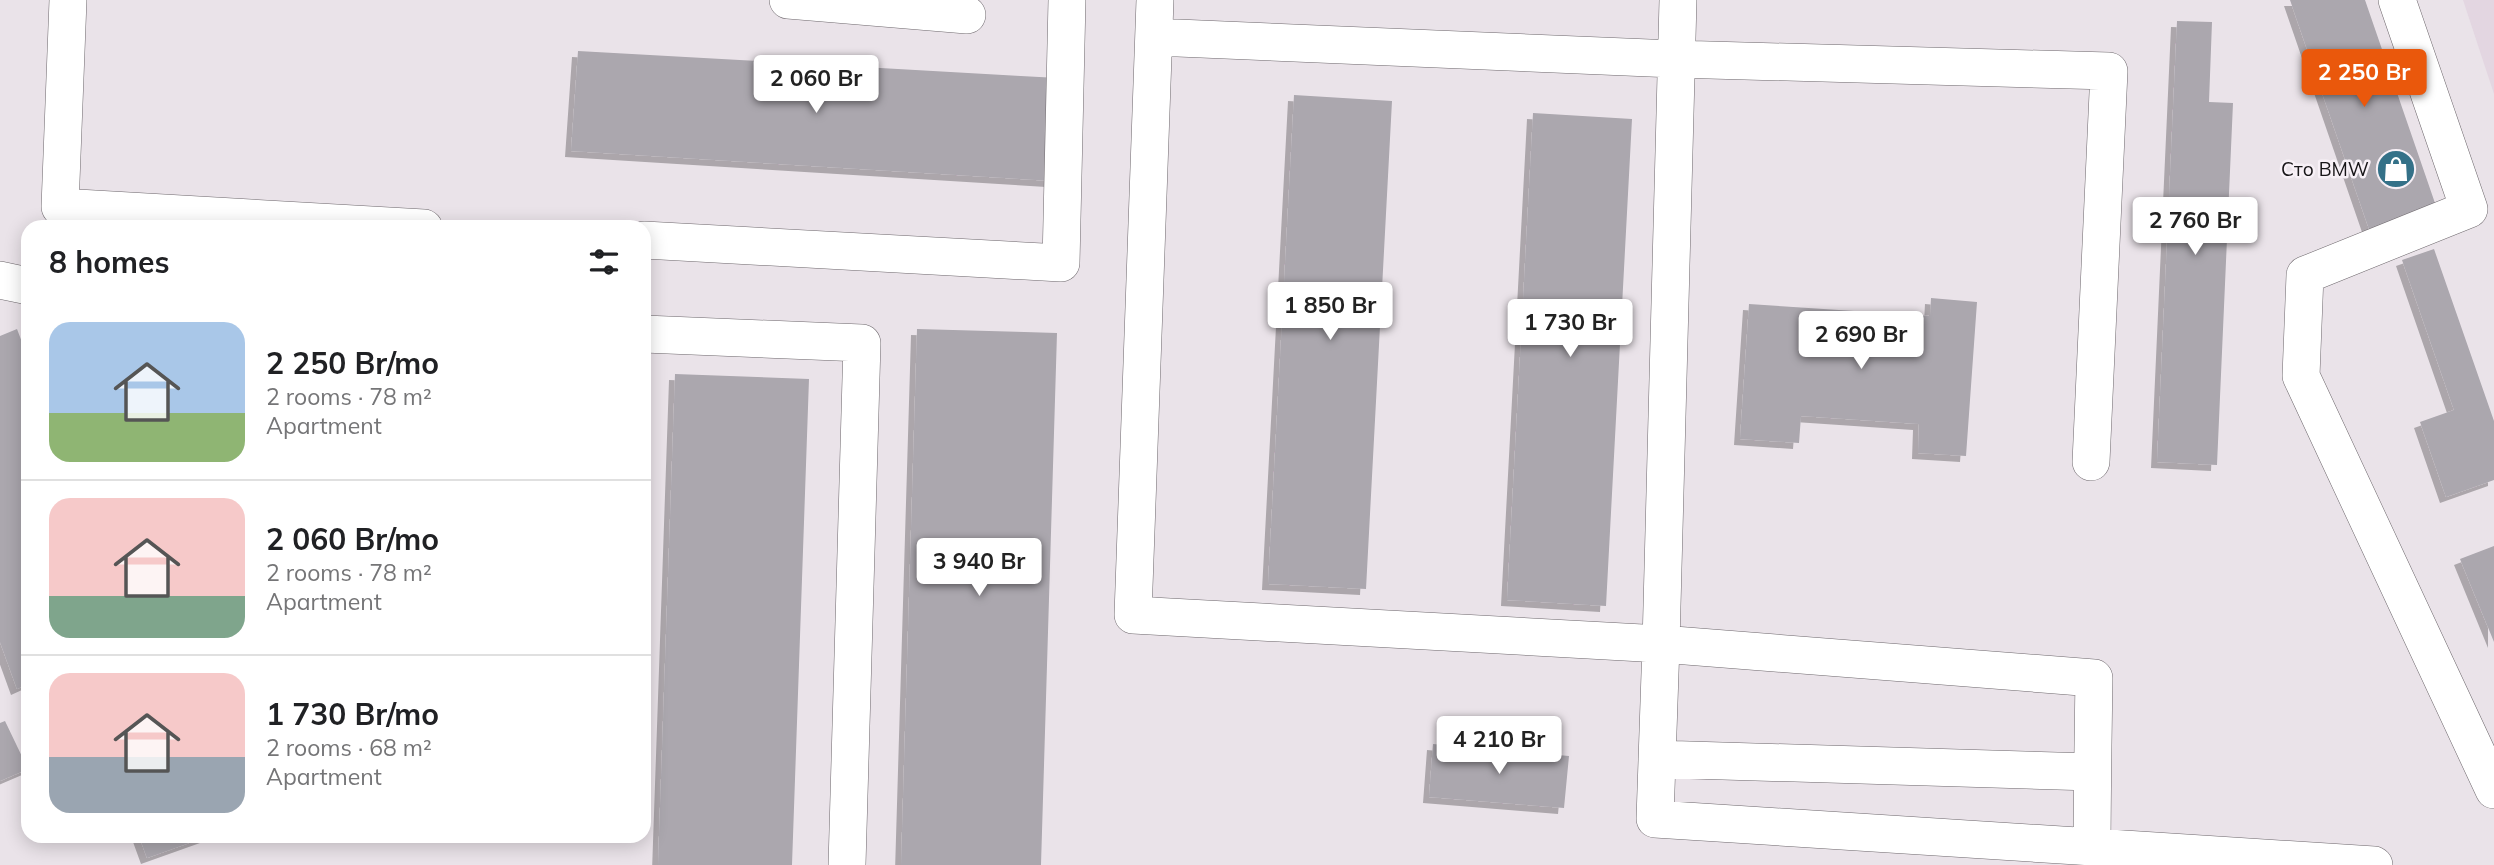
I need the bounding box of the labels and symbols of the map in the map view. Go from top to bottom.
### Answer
pin: 2 250 Br [2292,50,2436,109]
pin: 2 060 Br [744,55,888,115]
shop icon: Сто BMW [2375,148,2417,190]
place label: Сто BMW [2281,157,2369,181]
pin: 2 760 Br [2123,198,2267,257]
pin: 1 850 Br [1258,282,1402,342]
pin: 1 730 Br [1498,300,1642,359]
pin: 2 690 Br [1789,312,1933,371]
pin: 3 940 Br [907,538,1051,598]
pin: 4 210 Br [1427,716,1571,776]

